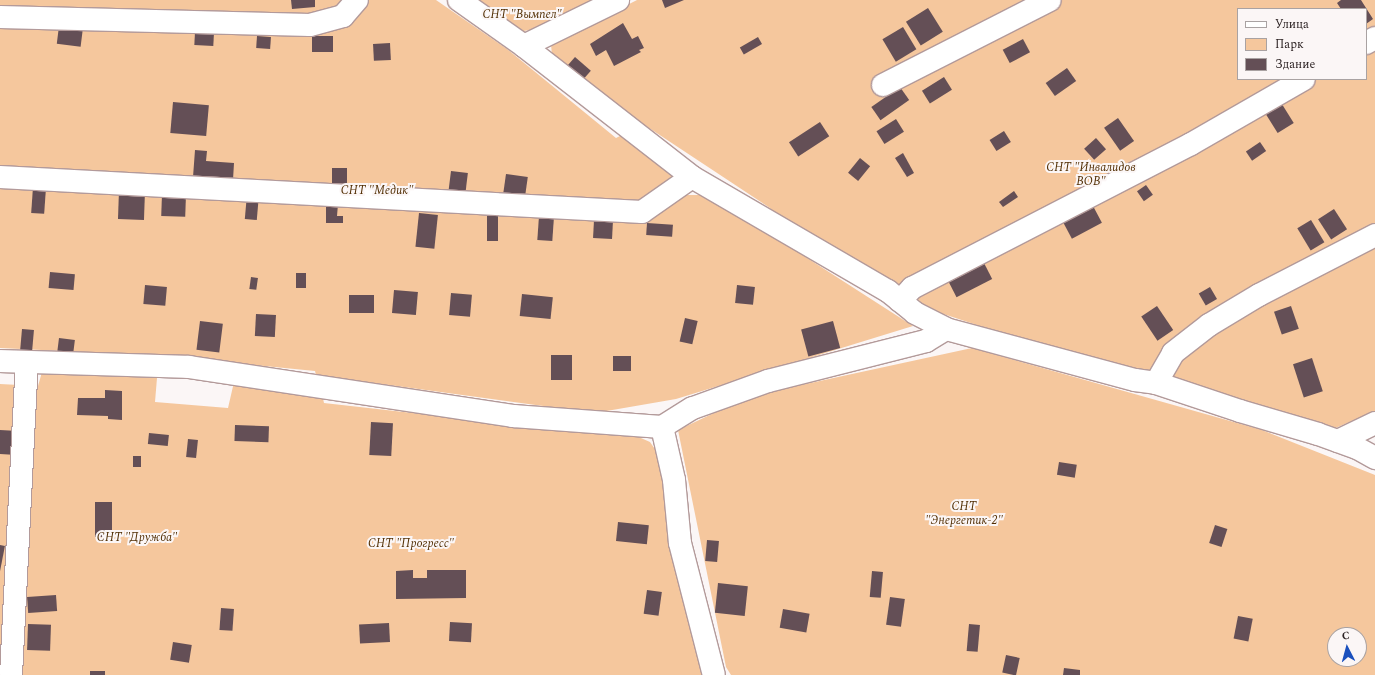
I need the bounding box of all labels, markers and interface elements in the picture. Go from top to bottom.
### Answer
park label: СНТ "Вымпел" [482,8,562,22]
legend [1237,8,1367,80]
text: Улица [1275,15,1309,34]
text: Парк [1275,35,1304,54]
text: Здание [1275,55,1315,74]
park label: СНТ "Инвалидов ВОВ" [1046,161,1136,189]
park label: СНТ "Медик" [341,184,413,198]
park label: СНТ "Энергетик-2" [925,500,1003,528]
park label: СНТ "Дружба" [97,531,177,545]
park label: СНТ "Прогресс" [368,537,454,551]
north arrow [1327,627,1367,667]
text: С [1341,627,1351,644]

